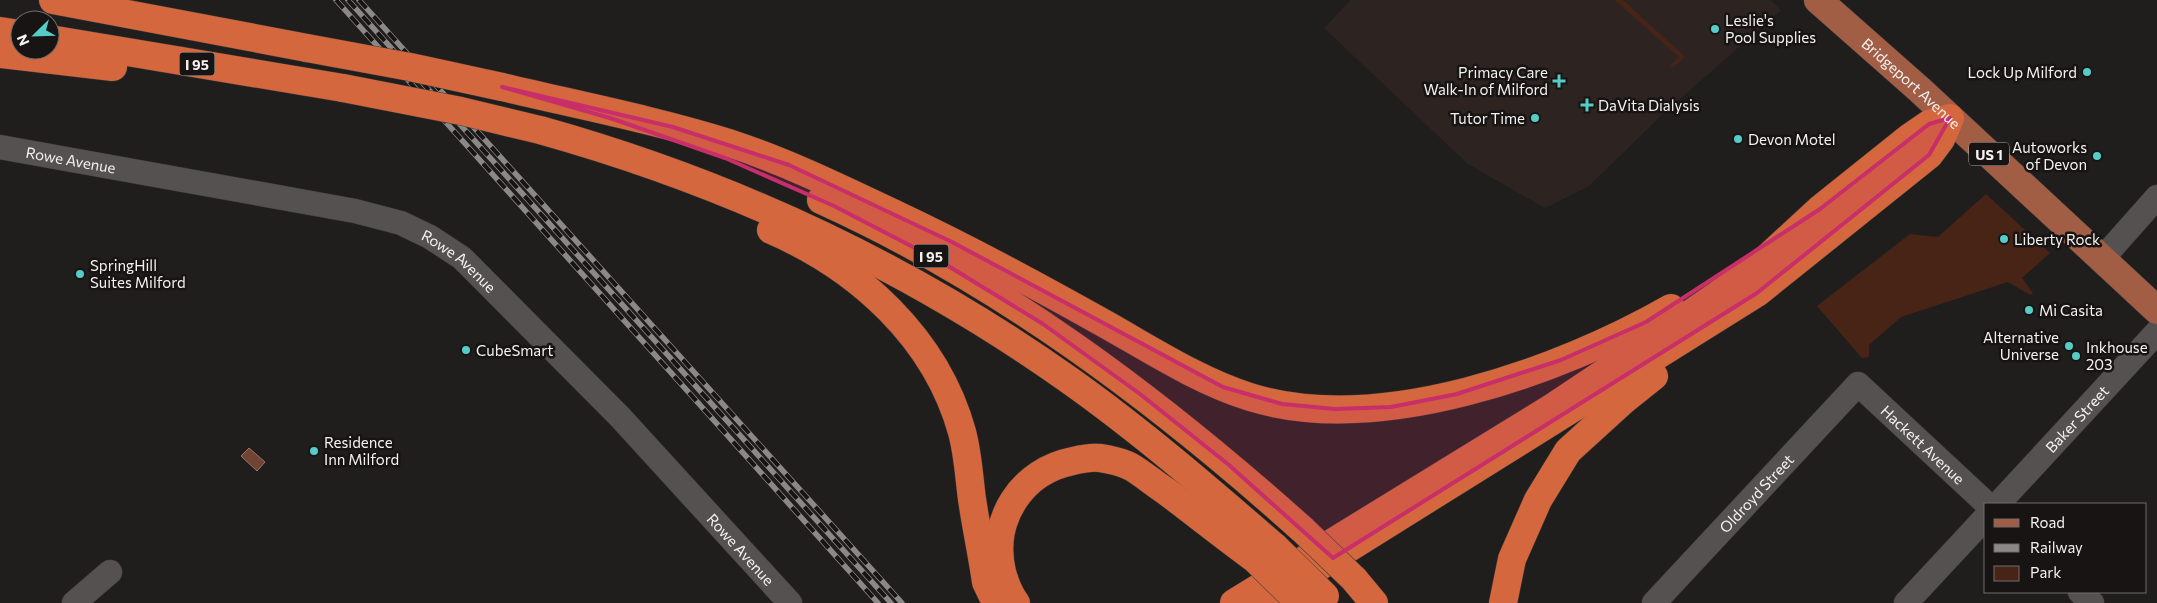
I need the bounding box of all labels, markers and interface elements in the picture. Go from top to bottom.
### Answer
north arrow [10,10,60,60]
place label: Leslie's Pool Supplies [1725,11,1816,46]
marker: Leslie's Pool Supplies [1709,23,1721,35]
text: N [13,32,32,48]
street label: Bridgeport Avenue [1858,34,1965,132]
road number: I 95 [180,52,214,76]
place label: Primacy Care Walk-In of Milford [1423,63,1548,98]
place label: Lock Up Milford [1967,63,2077,81]
marker: Lock Up Milford [2081,66,2093,78]
marker: Primacy Care Walk-In of Milford [1552,74,1566,88]
place label: DaVita Dialysis [1598,96,1700,114]
marker: DaVita Dialysis [1580,98,1594,112]
place label: Tutor Time [1450,109,1525,127]
marker: Tutor Time [1529,112,1541,124]
place label: Devon Motel [1748,130,1836,148]
marker: Devon Motel [1732,133,1744,145]
place label: Autoworks of Devon [2012,138,2087,173]
road number: US 1 [1969,142,2009,166]
street label: Rowe Avenue [25,143,117,177]
marker: Autoworks of Devon [2091,150,2103,162]
street label: Rowe Avenue [419,225,500,296]
place label: Liberty Rock [2014,230,2100,248]
marker: Liberty Rock [1998,233,2010,245]
road number: I 95 [914,245,948,268]
place label: SpringHill Suites Milford [90,256,186,291]
marker: SpringHill Suites Milford [74,268,86,280]
place label: Mi Casita [2039,301,2103,319]
marker: Mi Casita [2023,304,2035,316]
place label: Alternative Universe [1983,328,2059,363]
place label: Inkhouse 203 [2086,338,2148,373]
marker: Alternative Universe [2063,340,2075,352]
place label: CubeSmart [476,341,553,359]
marker: CubeSmart [460,344,472,356]
marker: Inkhouse 203 [2070,350,2082,362]
street label: Baker Street [2041,382,2112,456]
street label: Hackett Avenue [1878,401,1968,488]
place label: Residence Inn Milford [324,433,399,468]
marker: Residence Inn Milford [308,445,320,457]
street label: Oldroyd Street [1715,450,1797,536]
legend [1984,503,2147,593]
street label: Rowe Avenue [704,510,778,589]
text: Road [2030,513,2065,531]
text: Railway [2030,538,2083,556]
text: Park [2030,563,2061,581]

